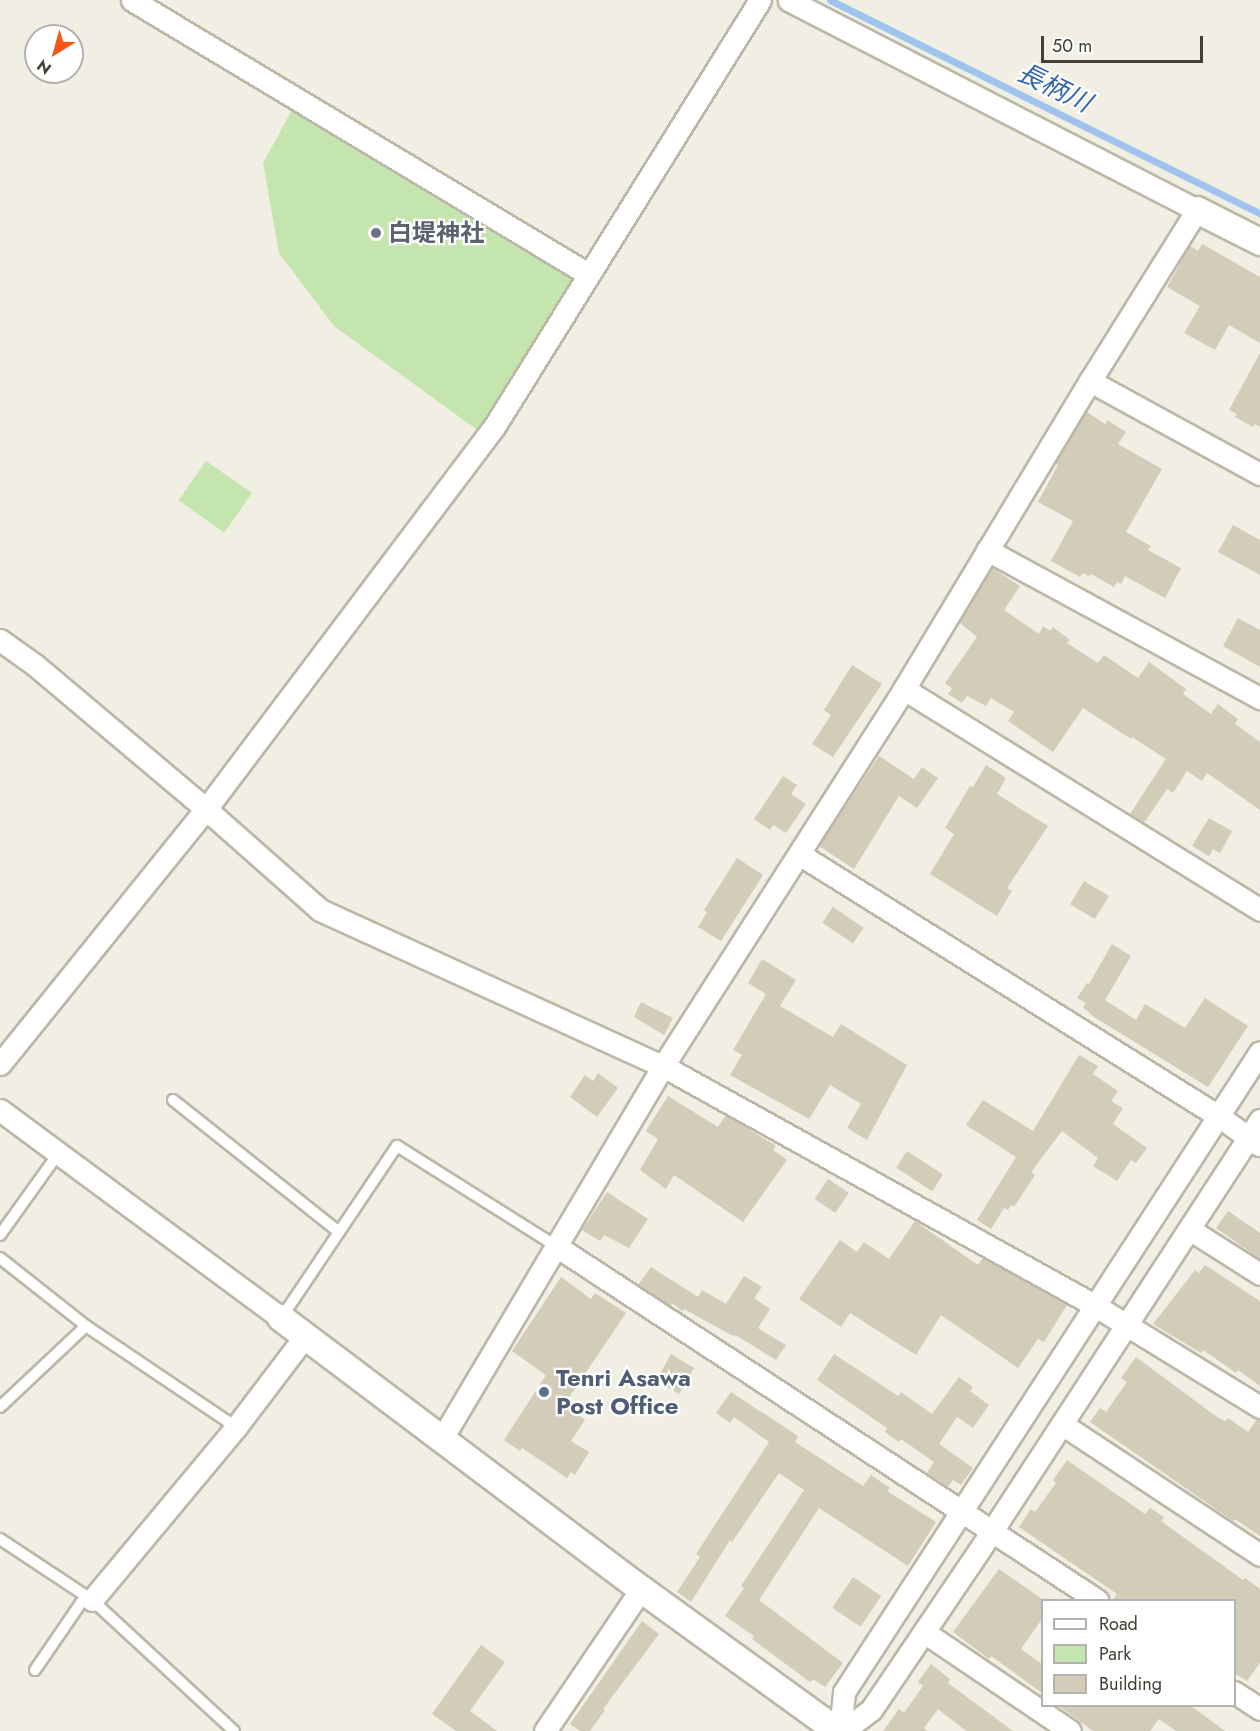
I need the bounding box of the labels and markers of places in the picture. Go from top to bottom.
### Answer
place label: 白堤神社 [388,219,484,247]
marker: 白堤神社 [369,226,383,240]
place label: Tenri Asawa Post Office [556,1364,691,1420]
marker: Tenri Asawa Post Office [537,1385,551,1399]

